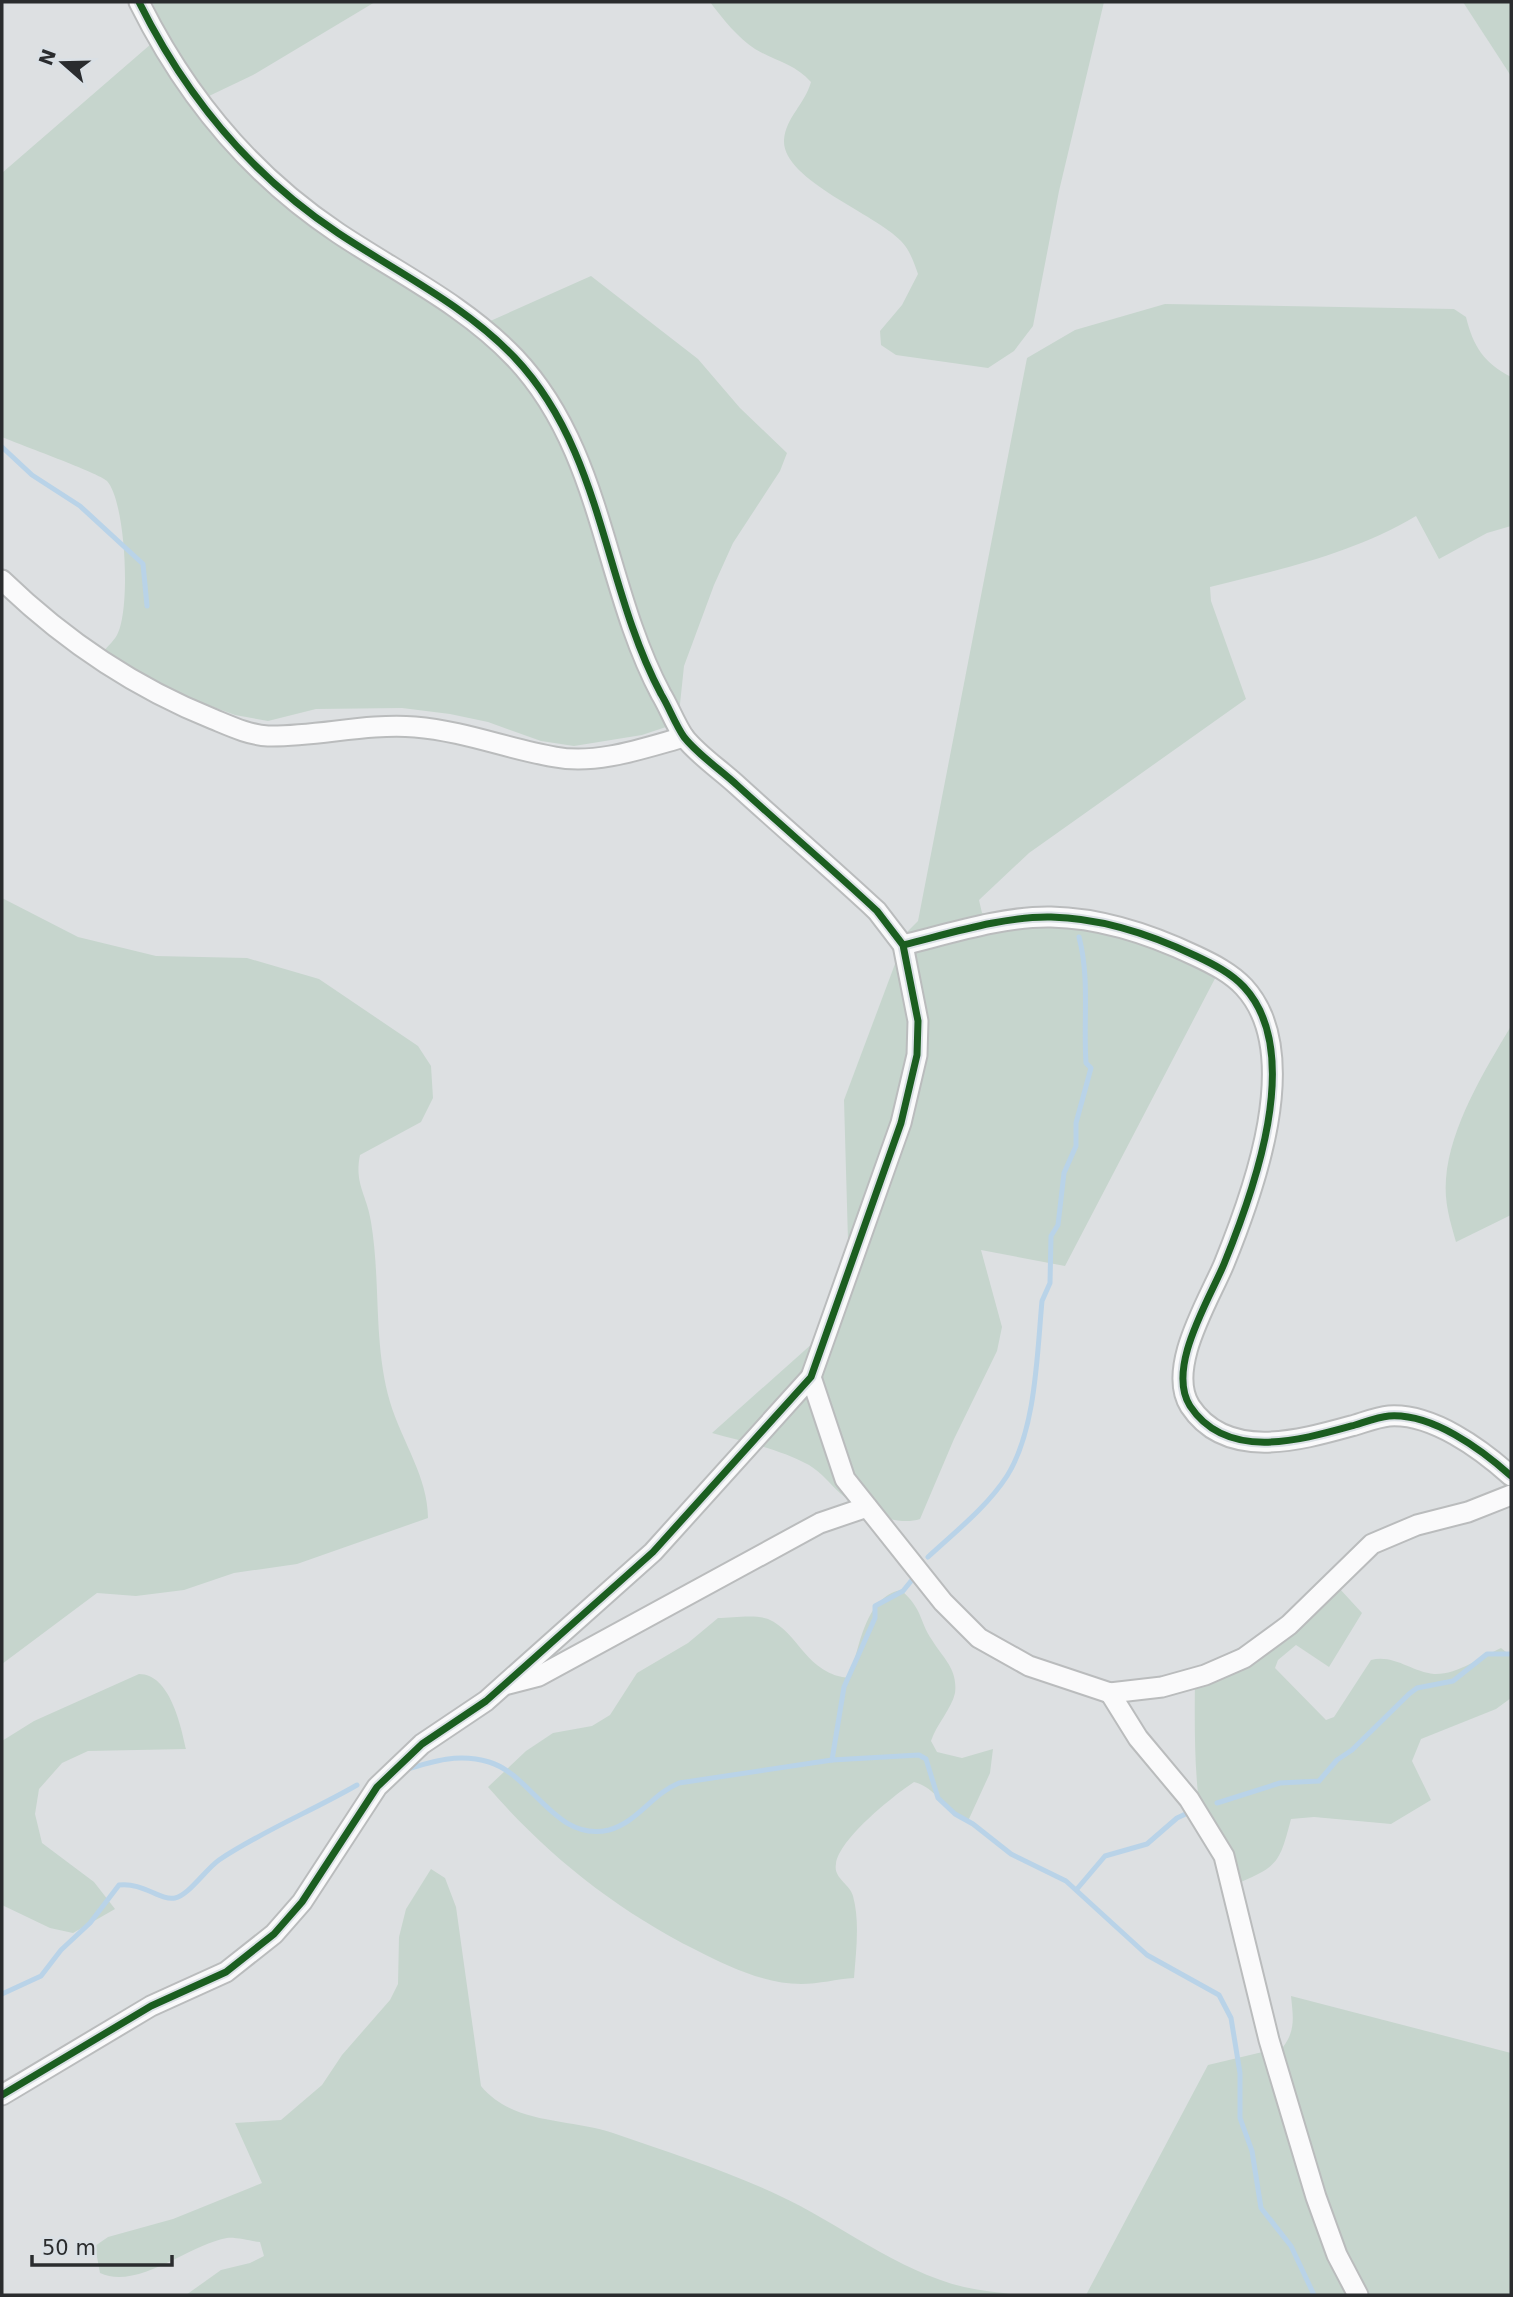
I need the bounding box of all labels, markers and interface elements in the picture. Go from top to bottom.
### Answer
north arrow [28,28,98,98]
text: N [34,46,60,68]
scale bar [32,2224,172,2268]
text: 50 m [42,2236,96,2260]

